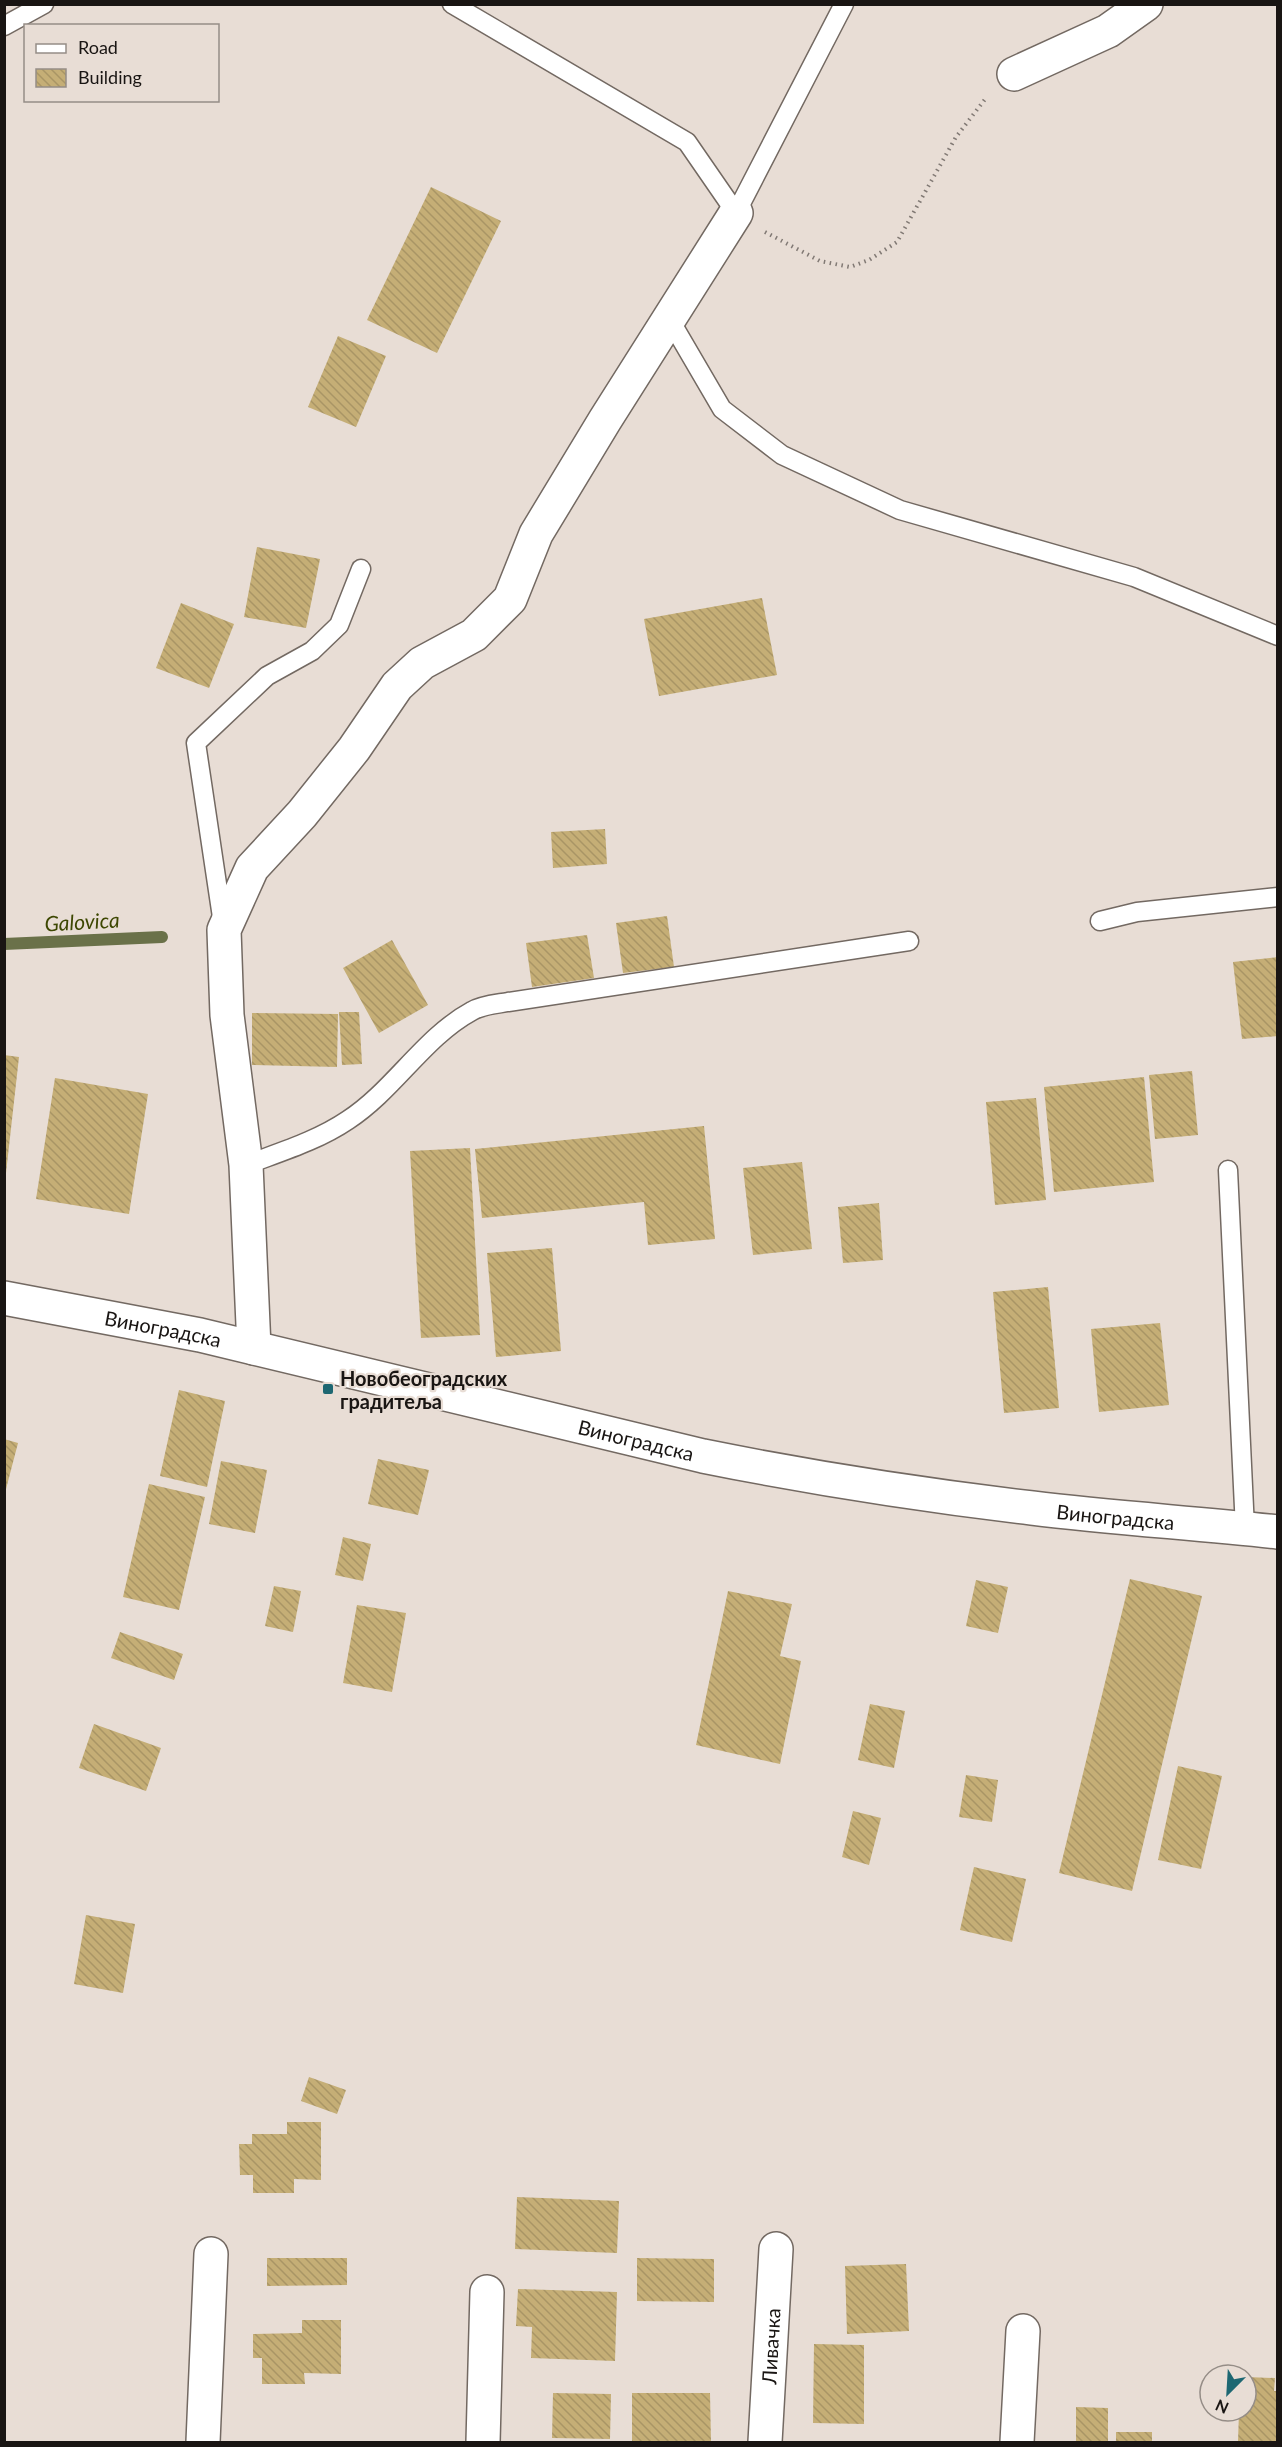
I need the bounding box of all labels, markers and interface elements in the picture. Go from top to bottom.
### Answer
legend [24,24,219,102]
text: Road [78,36,118,58]
text: Building [78,66,142,88]
water label: Galovica [44,907,120,935]
street label: Виноградска [103,1305,224,1352]
place label: Новобеоградских градитеља [340,1366,508,1413]
marker: Новобеоградских градитеља [321,1382,335,1396]
street label: Виноградска [576,1414,696,1465]
street label: Виноградска [1055,1499,1176,1534]
street label: Ливачка [756,2307,785,2386]
north arrow [1198,2363,1258,2423]
text: N [1212,2396,1231,2418]

